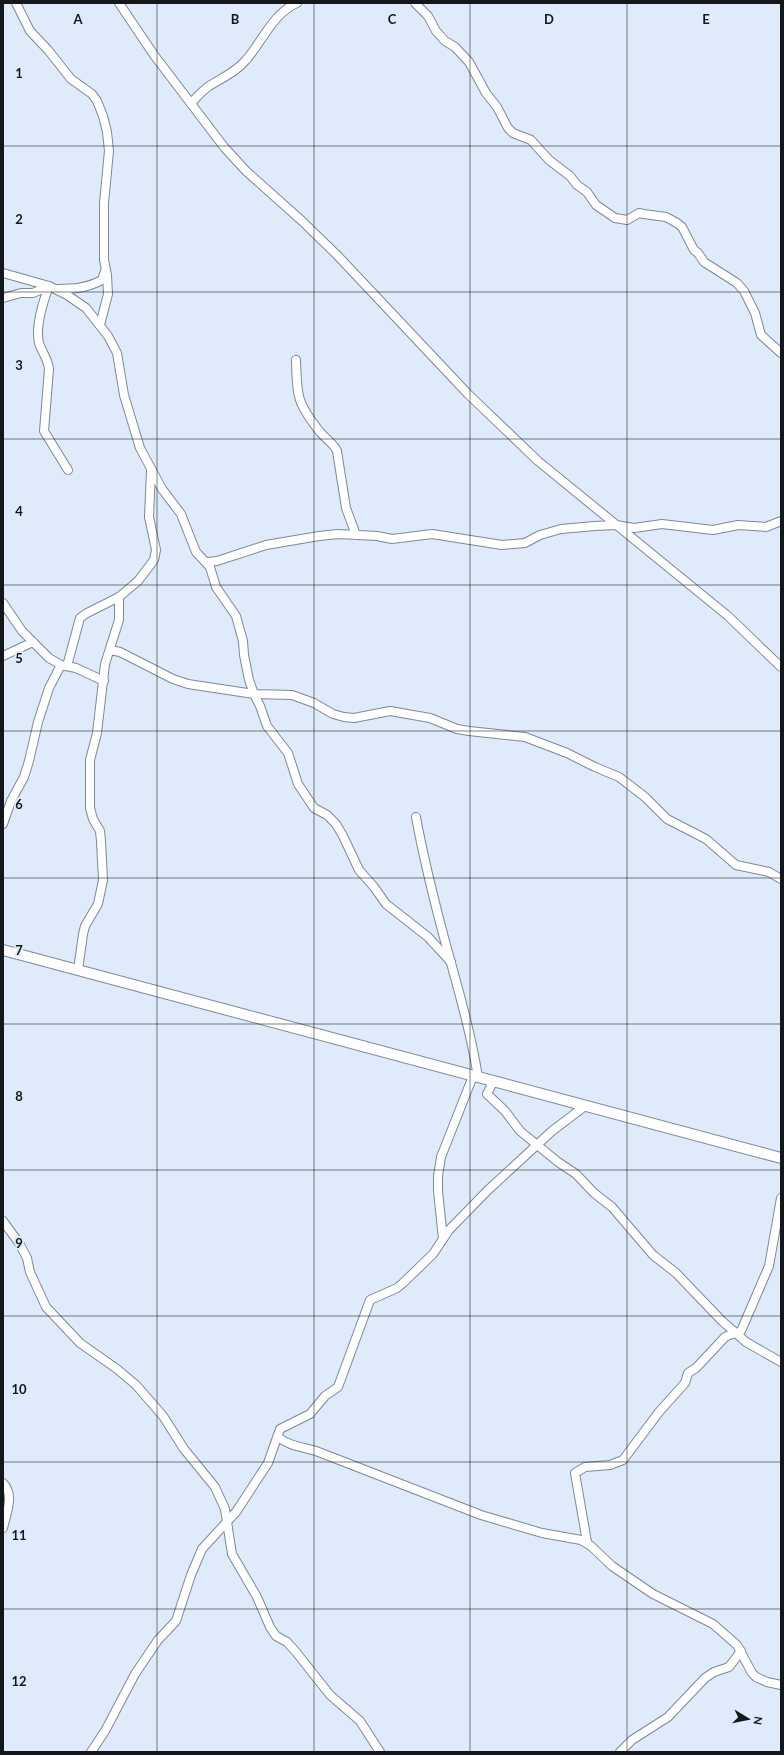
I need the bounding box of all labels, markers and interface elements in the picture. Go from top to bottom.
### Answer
text: A [72,11,83,27]
text: B [231,11,240,27]
text: C [388,11,397,27]
text: D [544,11,554,27]
text: E [702,11,710,27]
text: 1 [15,65,23,81]
text: 2 [15,211,23,227]
text: 3 [15,357,23,373]
text: 4 [15,503,23,519]
text: 5 [15,650,23,666]
text: 6 [15,796,23,812]
text: 7 [15,942,23,958]
text: 8 [15,1088,23,1104]
text: 9 [15,1235,23,1251]
text: 10 [11,1381,27,1397]
text: 11 [11,1527,27,1543]
text: 12 [11,1673,27,1689]
north arrow [728,1699,768,1739]
text: N [751,1716,765,1726]

